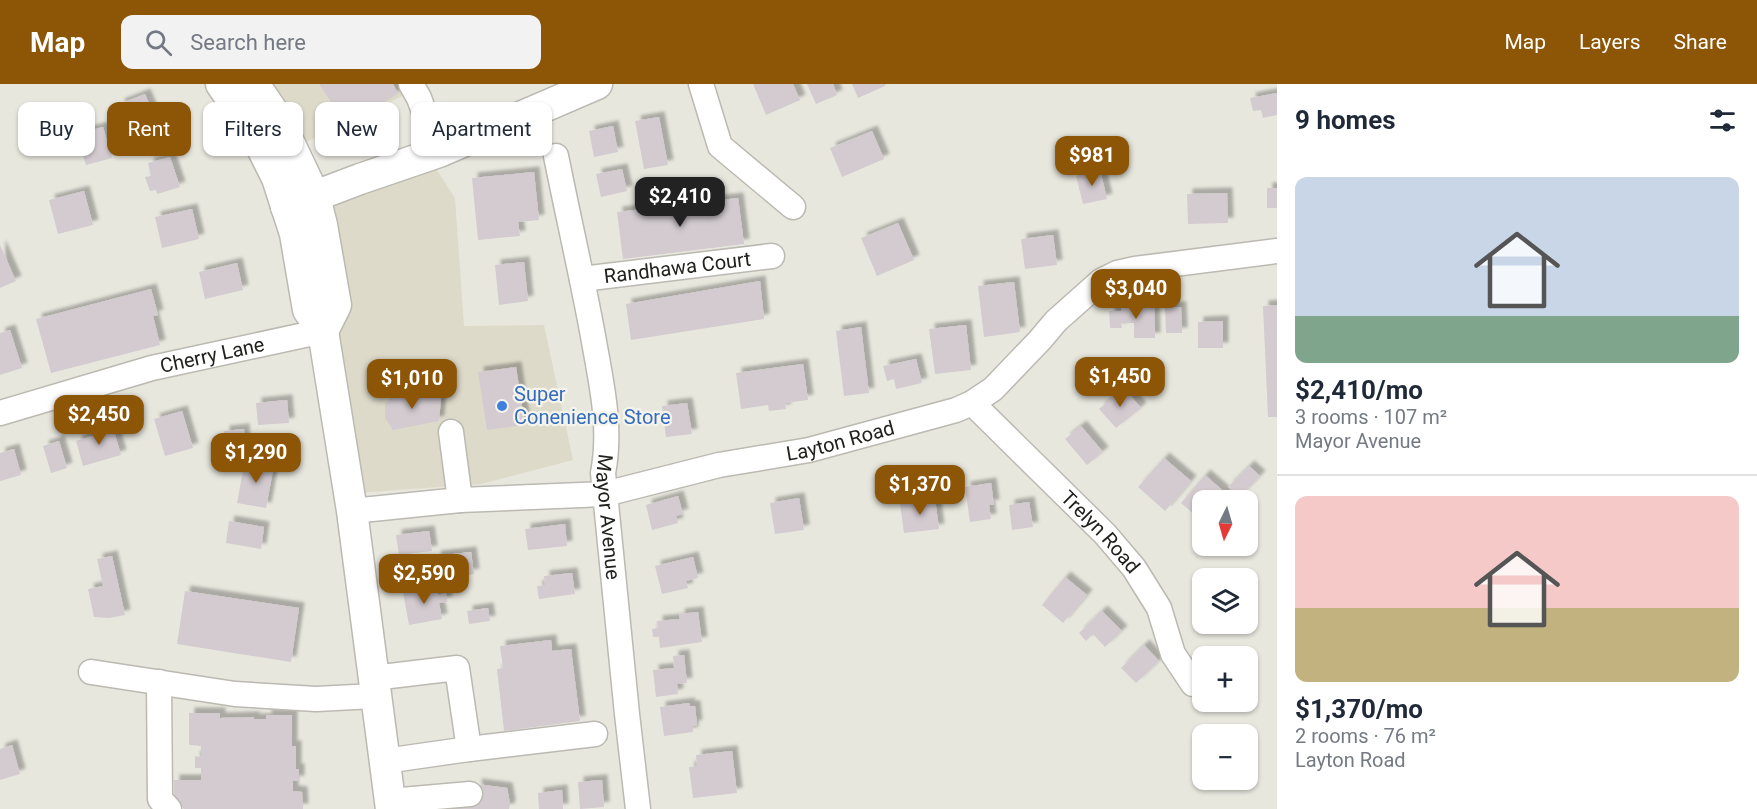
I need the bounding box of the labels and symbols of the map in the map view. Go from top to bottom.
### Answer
pin: $981 [1056,136,1128,187]
pin: $2,410 [631,177,729,228]
street label: Randhawa Court [603,247,752,288]
pin: $3,040 [1087,269,1185,320]
street label: Cherry Lane [158,332,267,378]
pin: $1,450 [1071,357,1169,408]
pin: $1,010 [363,359,461,410]
place label: Super Conenience Store [514,382,671,429]
pin: $2,450 [50,395,148,446]
marker: Super Conenience Store [495,399,509,413]
street label: Layton Road [784,415,897,466]
pin: $1,290 [207,433,305,484]
street label: Mayor Avenue [591,453,626,581]
pin: $1,370 [871,465,969,516]
street label: Trelyn Road [1056,485,1145,578]
north arrow [1192,490,1258,556]
pin: $2,590 [375,554,473,605]

